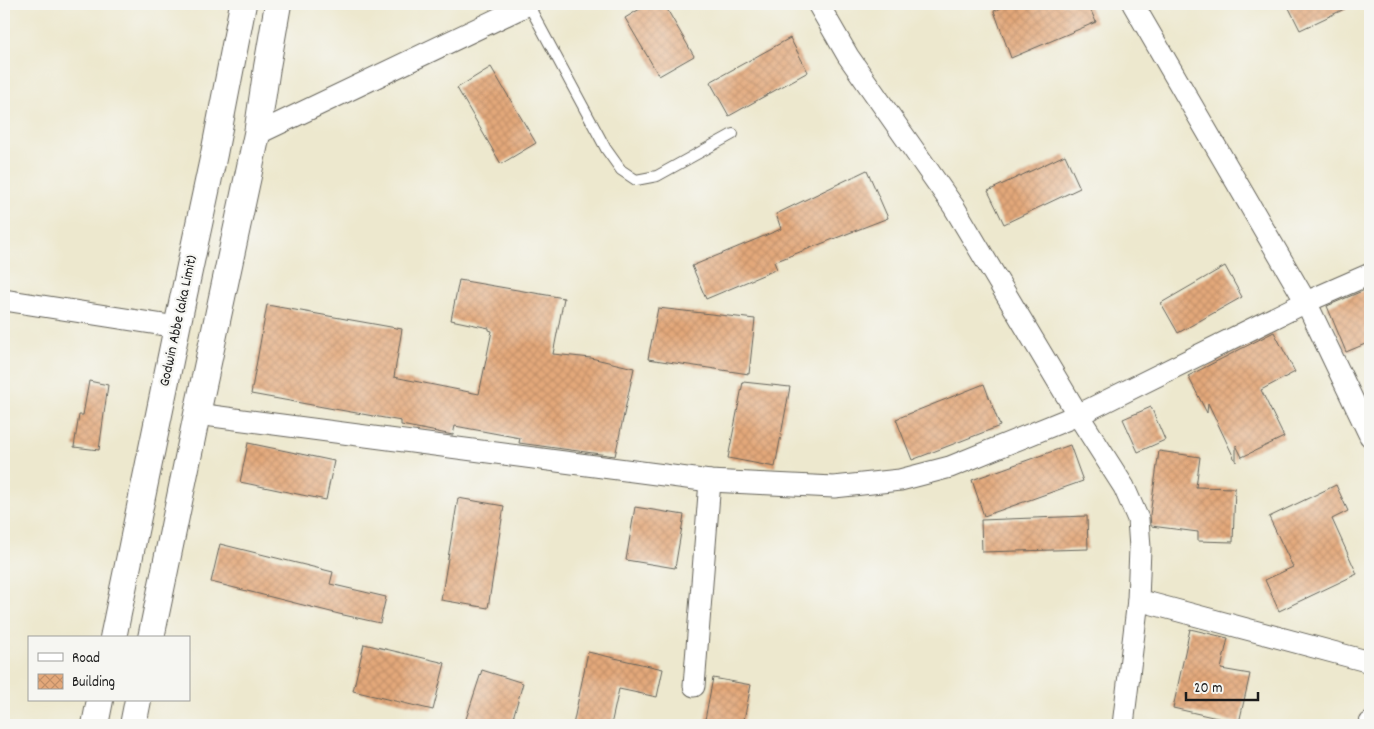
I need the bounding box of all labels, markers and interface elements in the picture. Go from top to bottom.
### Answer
street label: Godwin Abbe (aka Limit) [154,253,204,389]
legend [28,636,190,702]
text: Road [72,648,100,670]
scale bar [1186,669,1259,701]
text: Building [72,672,115,694]
text: 20 m [1194,678,1222,700]

